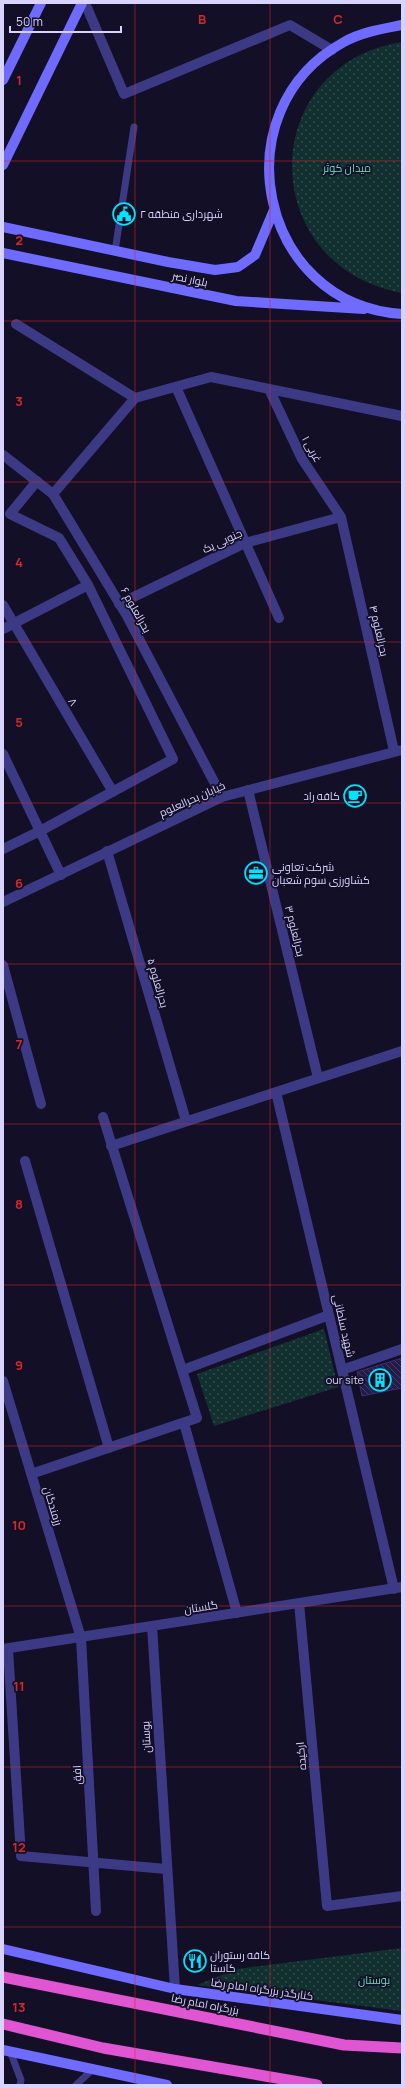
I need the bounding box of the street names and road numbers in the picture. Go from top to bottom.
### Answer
street label: بلوار نصر [170,267,209,290]
street label: غربی ۱ [299,433,326,465]
street label: جنوبی یک [199,525,244,556]
street label: بحرالعلوم ۶ [117,584,155,636]
street label: بحرالعلوم ۴ [365,604,393,658]
street label: ۸ [65,695,82,709]
street label: خیابان بحرالعلوم [156,777,228,821]
street label: بحرالعلوم ۳ [281,904,309,958]
street label: بحرالعلوم ۵ [143,956,173,1010]
street label: شهید سلطانی [330,1293,359,1359]
street label: رزمندگان [40,1485,67,1527]
street label: گلستان [183,1596,219,1617]
street label: بوستان [137,1720,154,1753]
street label: ارکیده [292,1741,309,1771]
street label: افق [69,1765,85,1785]
street label: کنارگذر بزرگراه امام رضا [210,1974,315,2004]
street label: بزرگراه امام رضا [170,1990,240,2018]

